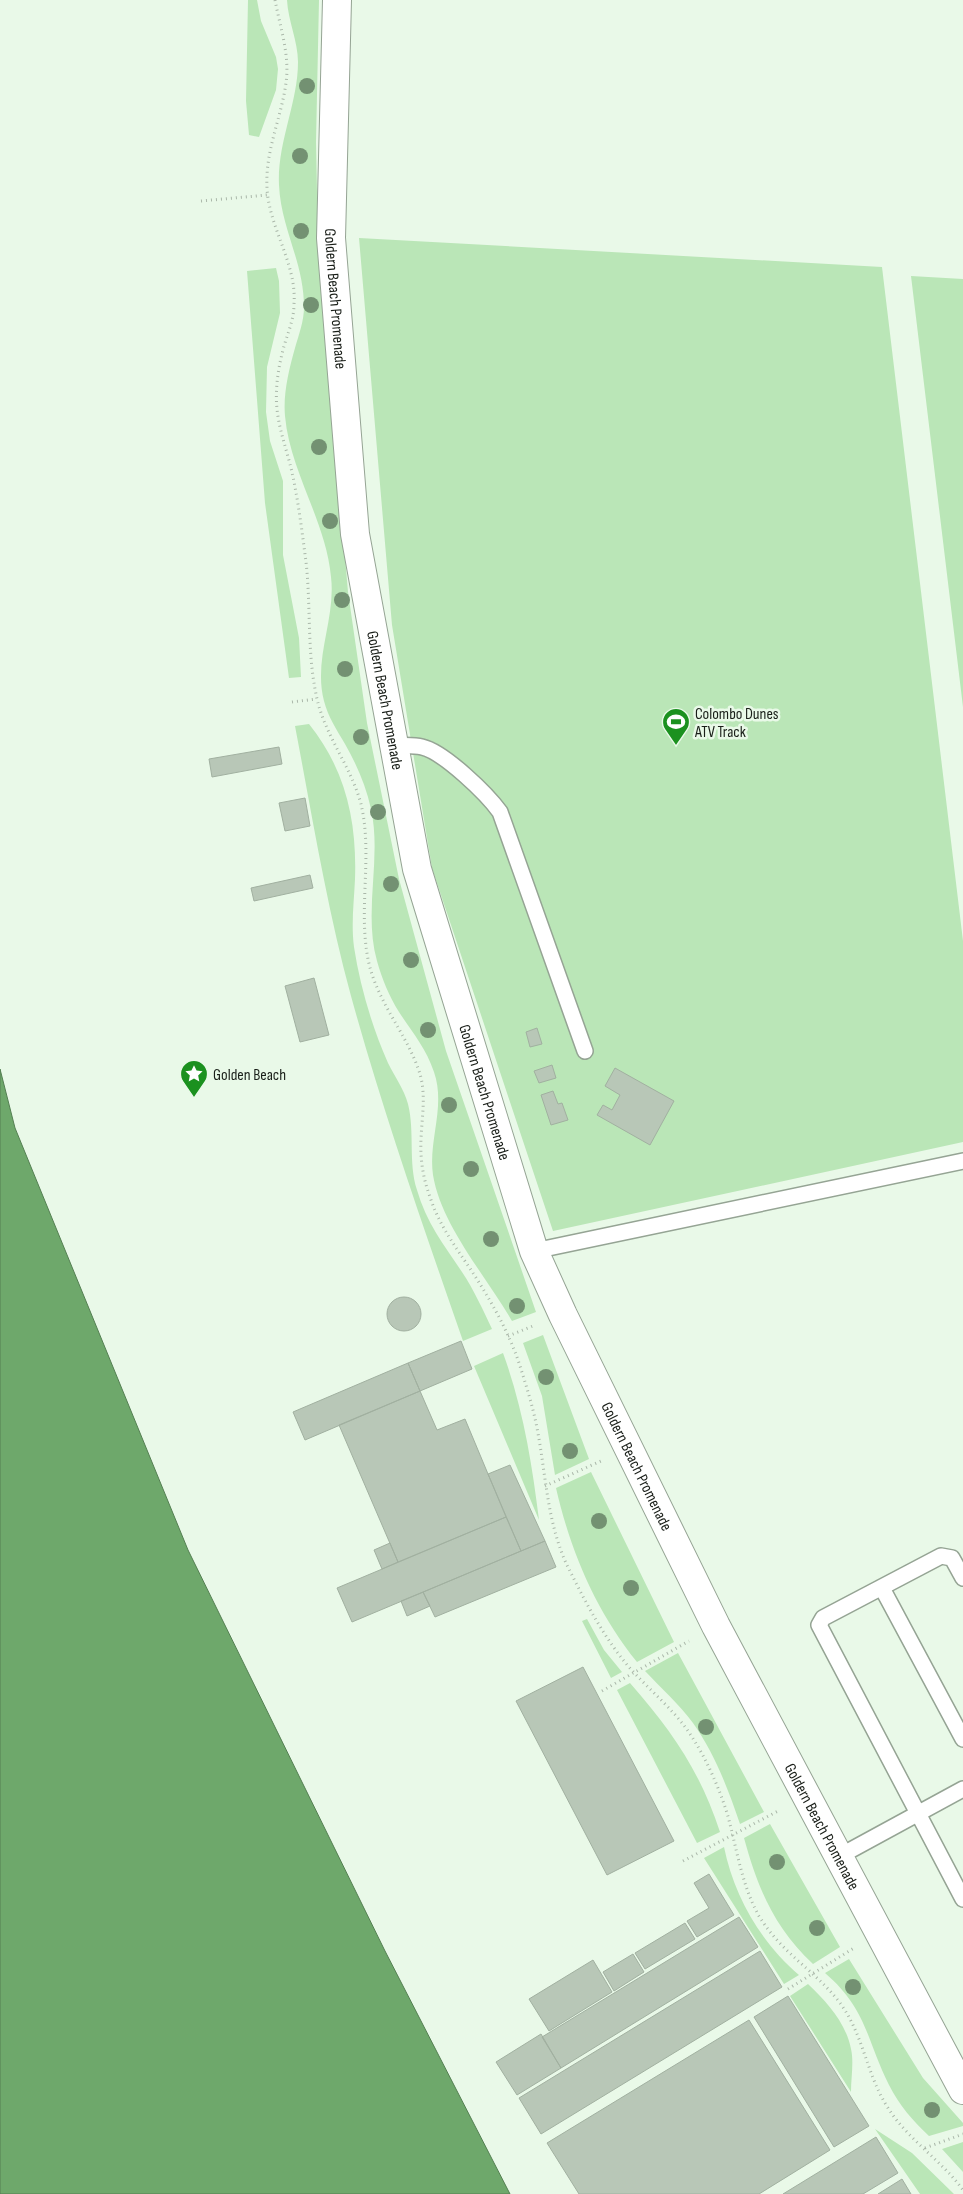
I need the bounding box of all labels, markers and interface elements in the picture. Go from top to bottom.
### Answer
street label: Goldern Beach Promenade [320,228,350,370]
street label: Goldern Beach Promenade [362,629,406,771]
place label: Colombo Dunes ATV Track [694,705,779,742]
sports icon: Colombo Dunes ATV Track [661,707,691,746]
street label: Goldern Beach Promenade [454,1022,514,1163]
place icon: Golden Beach [179,1059,209,1098]
place label: Golden Beach [213,1066,286,1085]
street label: Goldern Beach Promenade [596,1399,676,1534]
street label: Goldern Beach Promenade [780,1760,863,1894]

